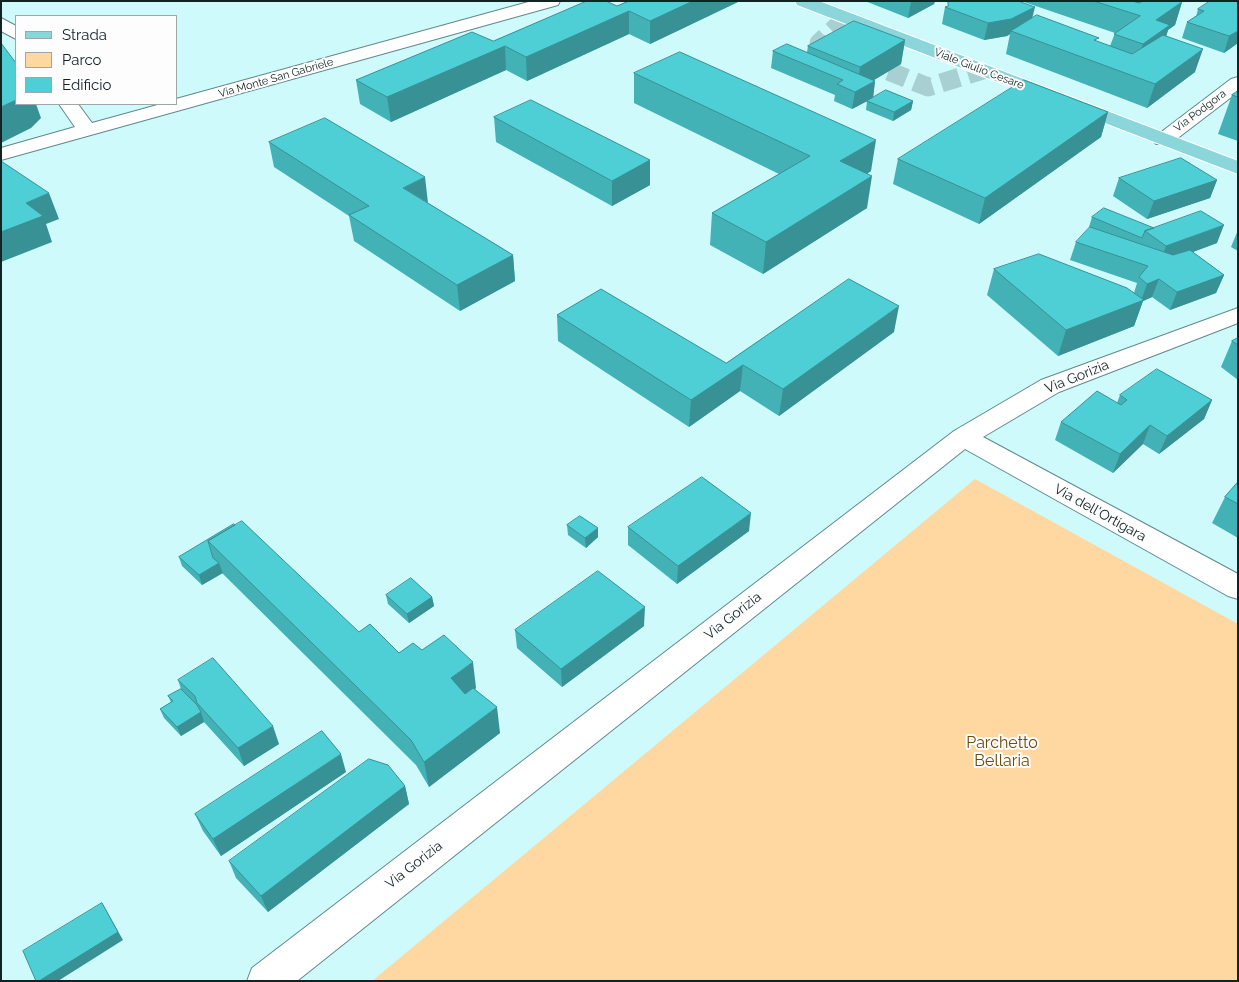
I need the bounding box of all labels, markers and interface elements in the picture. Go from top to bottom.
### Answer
legend [15,15,178,105]
text: Strada [62,26,107,44]
street label: Viale Giulio Cesare [932,46,1026,92]
text: Parco [62,51,102,69]
street label: Via Monte San Gabriele [217,55,335,101]
text: Edificio [62,76,112,94]
street label: Via Podgora [1171,87,1229,135]
street label: Via Gorizia [1042,357,1112,397]
street label: Via dell'Ortigara [1051,481,1149,545]
street label: Via Gorizia [701,589,765,643]
park label: Parchetto Bellaria [966,733,1038,771]
street label: Via Gorizia [382,838,446,892]

